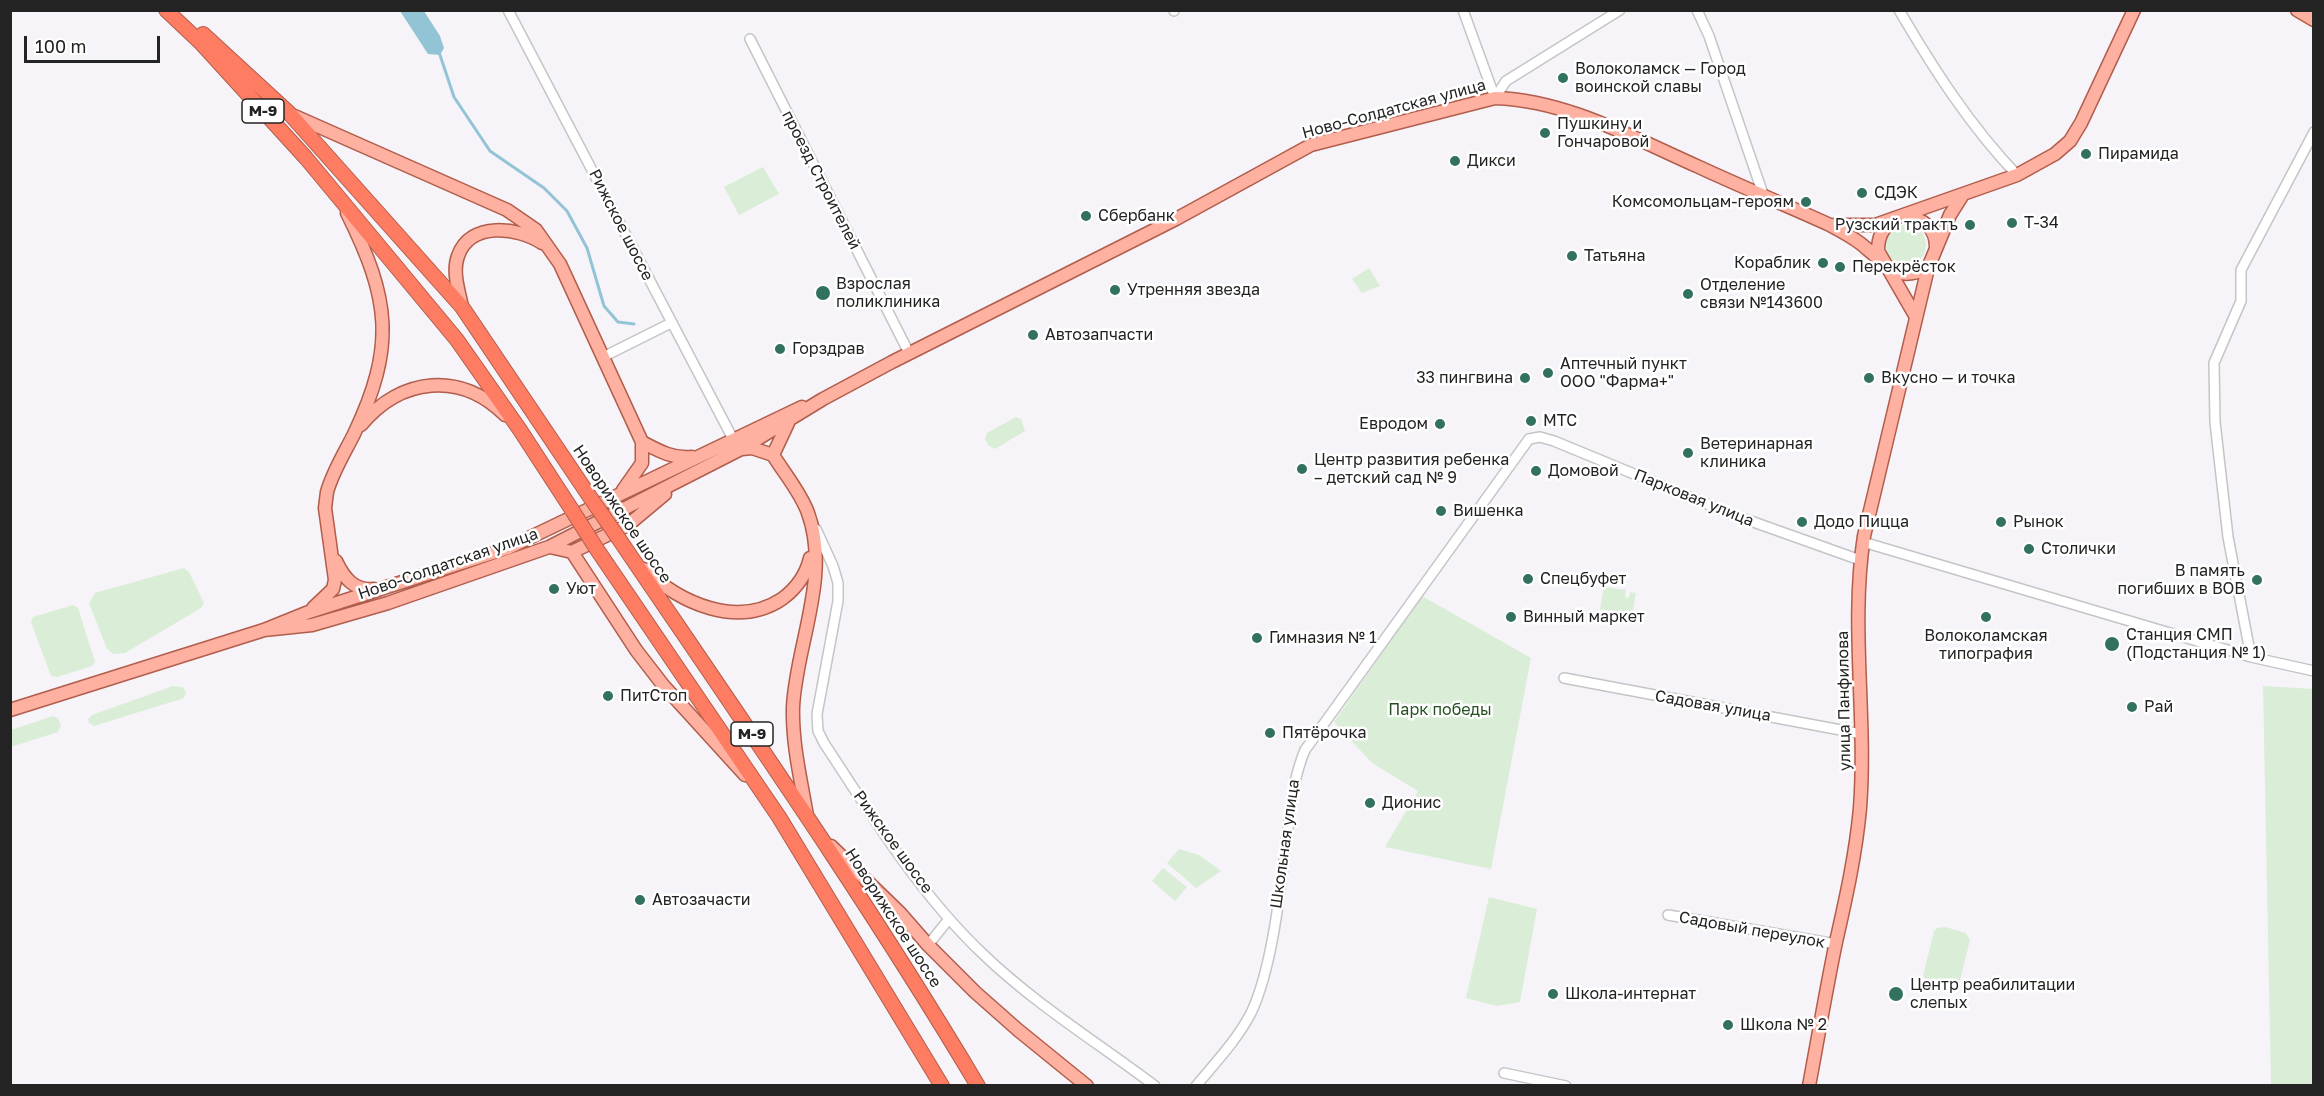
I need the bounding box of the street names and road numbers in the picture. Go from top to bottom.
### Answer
street label: Ново-Солдатская улица [1300,75,1488,143]
road number: М-9 [242,99,284,123]
street label: проезд Строителей [778,107,864,253]
street label: Рижское шоссе [585,166,657,284]
street label: Новорижское шоссе [569,441,675,587]
street label: Парковая улица [1631,465,1757,531]
street label: Ново-Солдатская улица [355,524,541,604]
street label: улица Панфилова [1833,631,1855,771]
street label: Садовая улица [1654,686,1772,726]
road number: М-9 [731,722,773,746]
street label: Школьная улица [1266,778,1304,910]
street label: Рижское шоссе [849,787,937,897]
street label: Новорижское шоссе [841,845,945,991]
street label: Садовый переулок [1677,908,1827,952]

